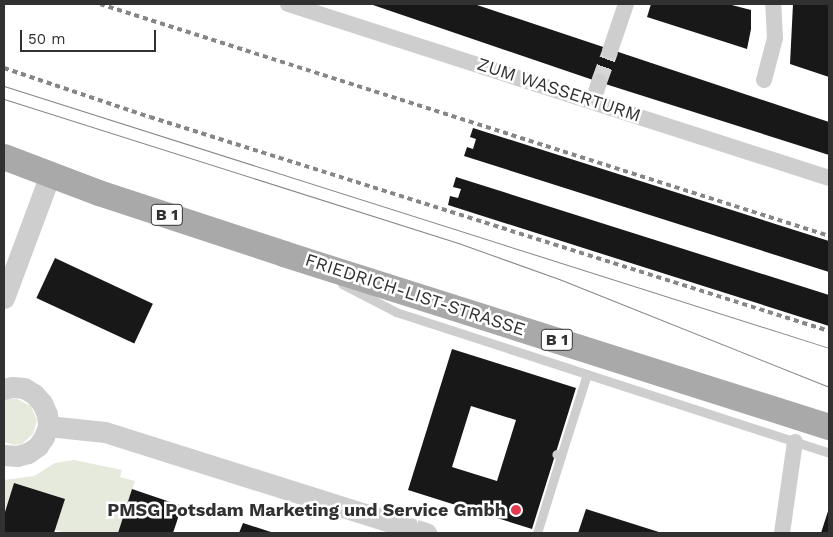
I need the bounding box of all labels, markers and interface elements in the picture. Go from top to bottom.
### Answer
scale bar [22,20,159,52]
text: 50 m [28,30,65,48]
street label: ZUM WASSERTURM [474,53,644,127]
road number: B 1 [151,202,183,228]
street label: FRIEDRICH-LIST-STRASSE [302,249,528,341]
road number: B 1 [541,326,573,354]
place label: PMSG Potsdam Marketing und Service Gmbh [107,499,506,521]
marker: PMSG Potsdam Marketing und Service Gmbh [510,504,522,516]

